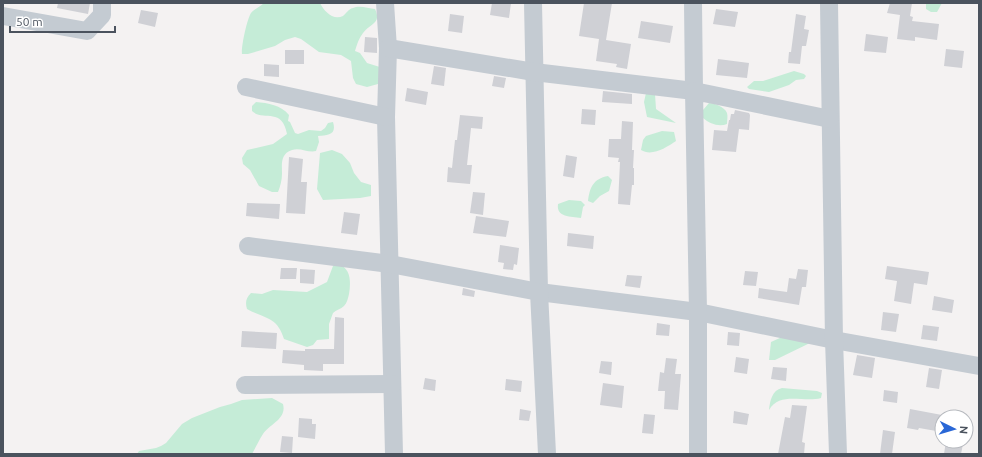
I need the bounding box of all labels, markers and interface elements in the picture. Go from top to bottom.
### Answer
scale bar [10,8,115,34]
text: 50 m [16,15,43,28]
north arrow [934,409,974,449]
text: N [958,425,970,434]

